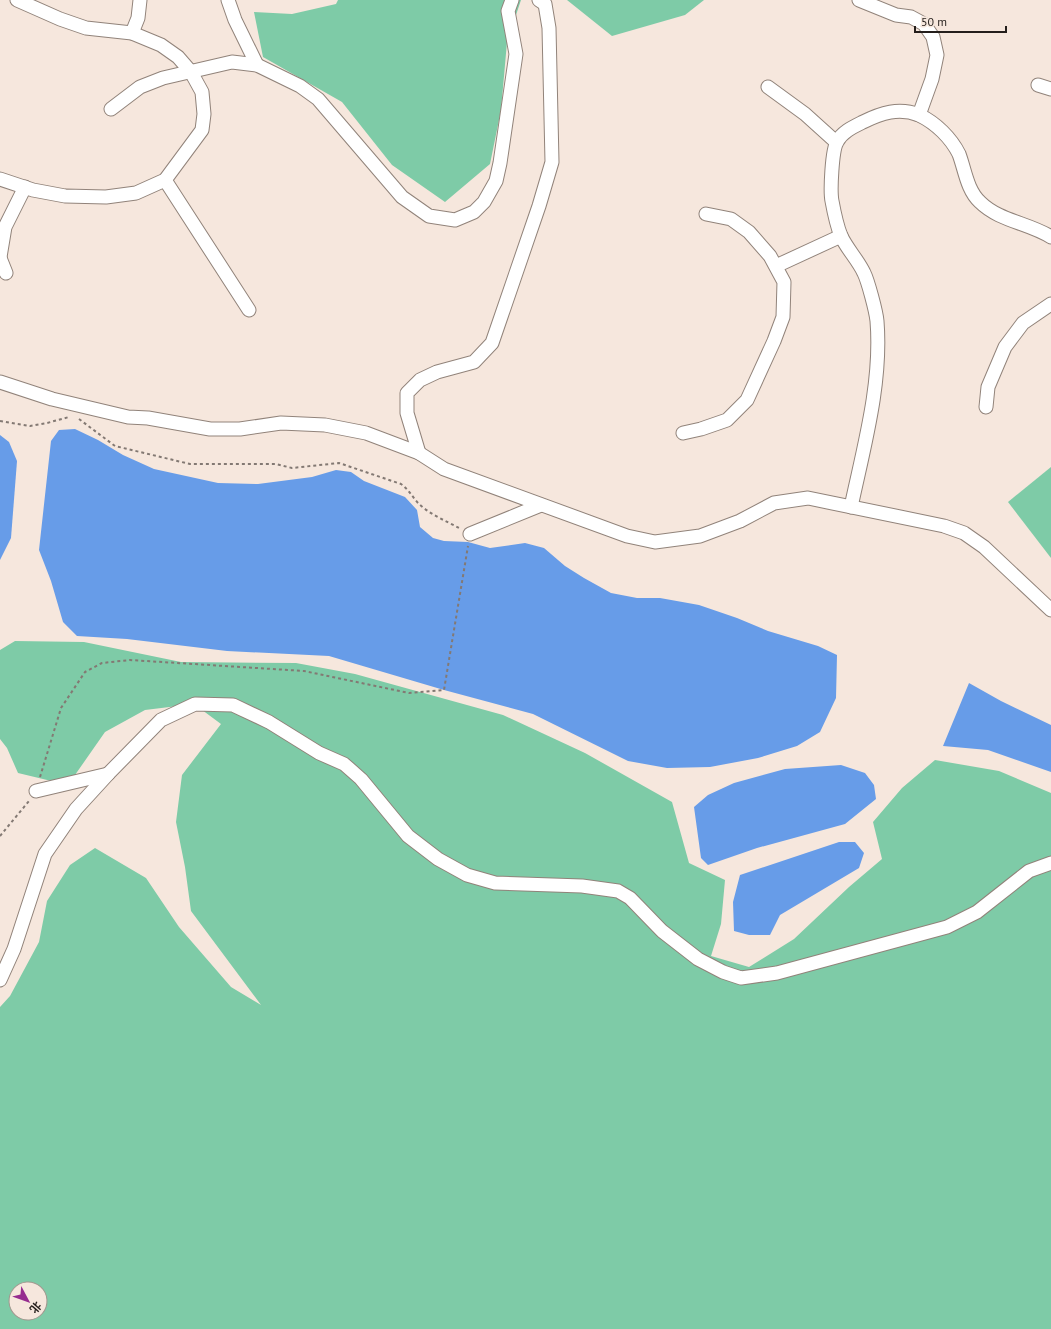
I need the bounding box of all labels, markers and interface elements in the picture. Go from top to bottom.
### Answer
scale bar [915,8,1006,34]
text: 50 m [921,14,947,29]
north arrow [8,1281,48,1321]
text: 北 [27,1299,44,1316]

